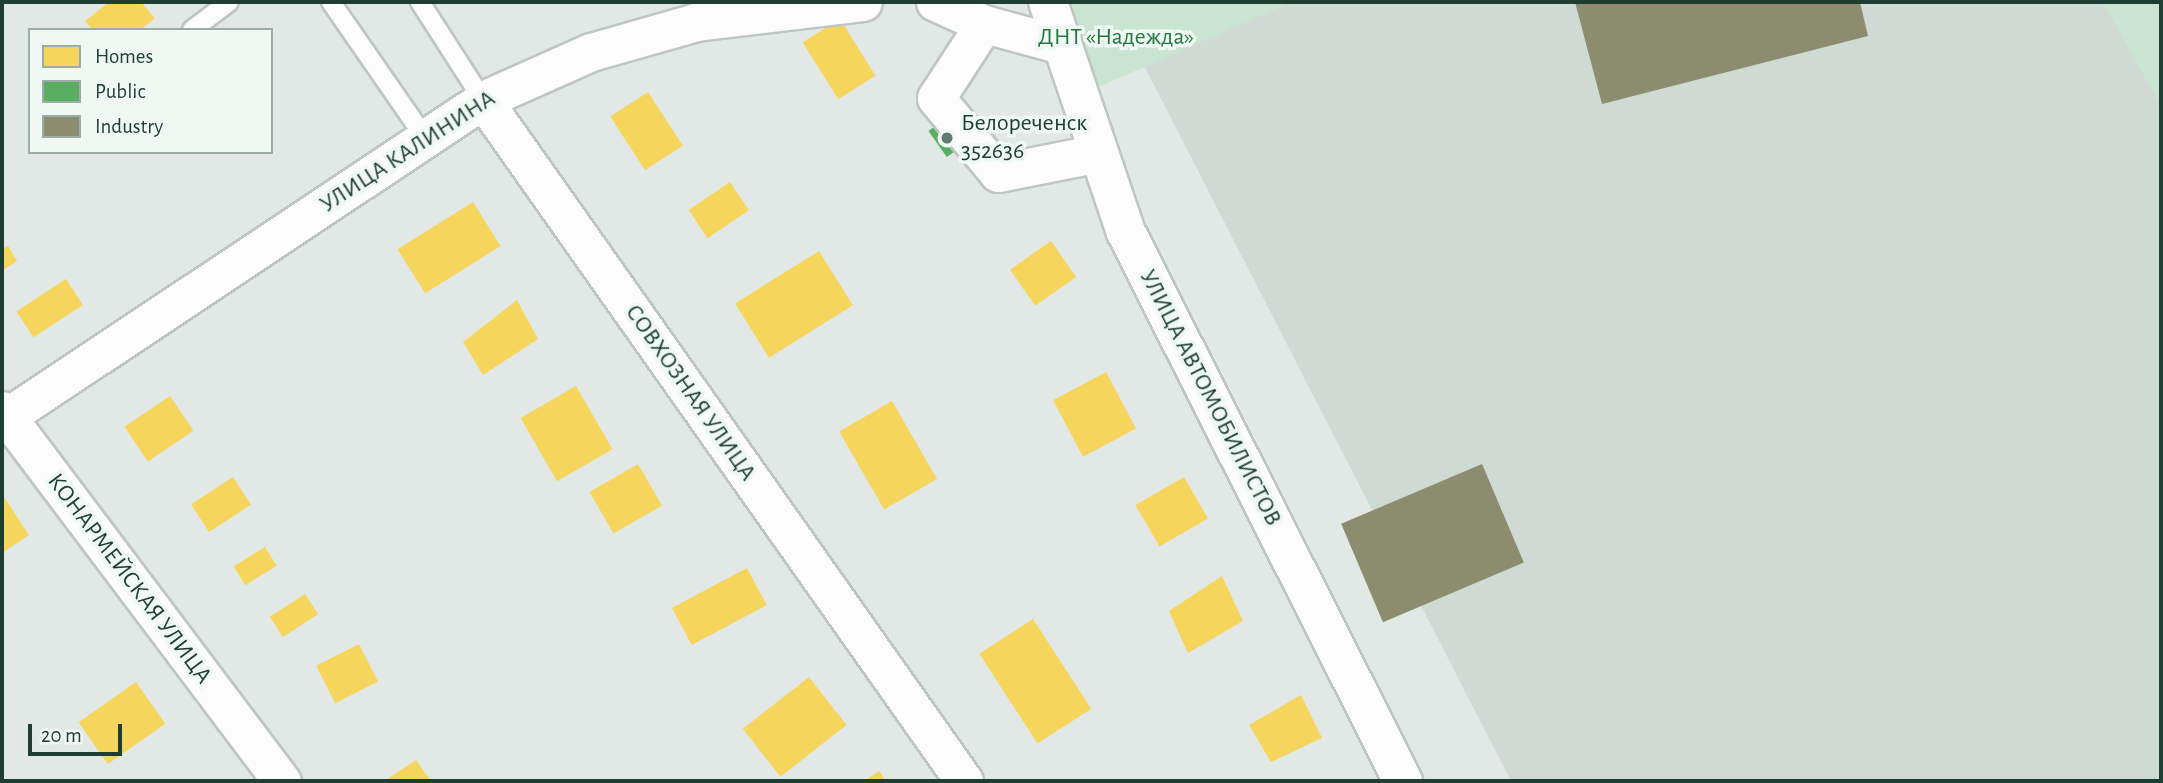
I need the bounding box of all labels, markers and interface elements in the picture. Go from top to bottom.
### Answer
park label: ДНТ «Надежда» [1038,24,1194,52]
legend [28,28,273,154]
text: Homes [95,46,153,67]
text: Public [95,81,145,102]
street label: УЛИЦА КАЛИНИНА [315,85,501,219]
place label: Белореченск 352636 [961,110,1087,166]
text: Industry [95,116,163,137]
marker: Белореченск 352636 [939,130,955,146]
street label: УЛИЦА АВТОМОБИЛИСТОВ [1133,265,1287,531]
street label: СОВХОЗНАЯ УЛИЦА [618,299,762,487]
street label: КОНАРМЕЙСКАЯ УЛИЦА [40,468,218,690]
scale bar [32,710,126,754]
text: 20 m [41,725,82,746]

